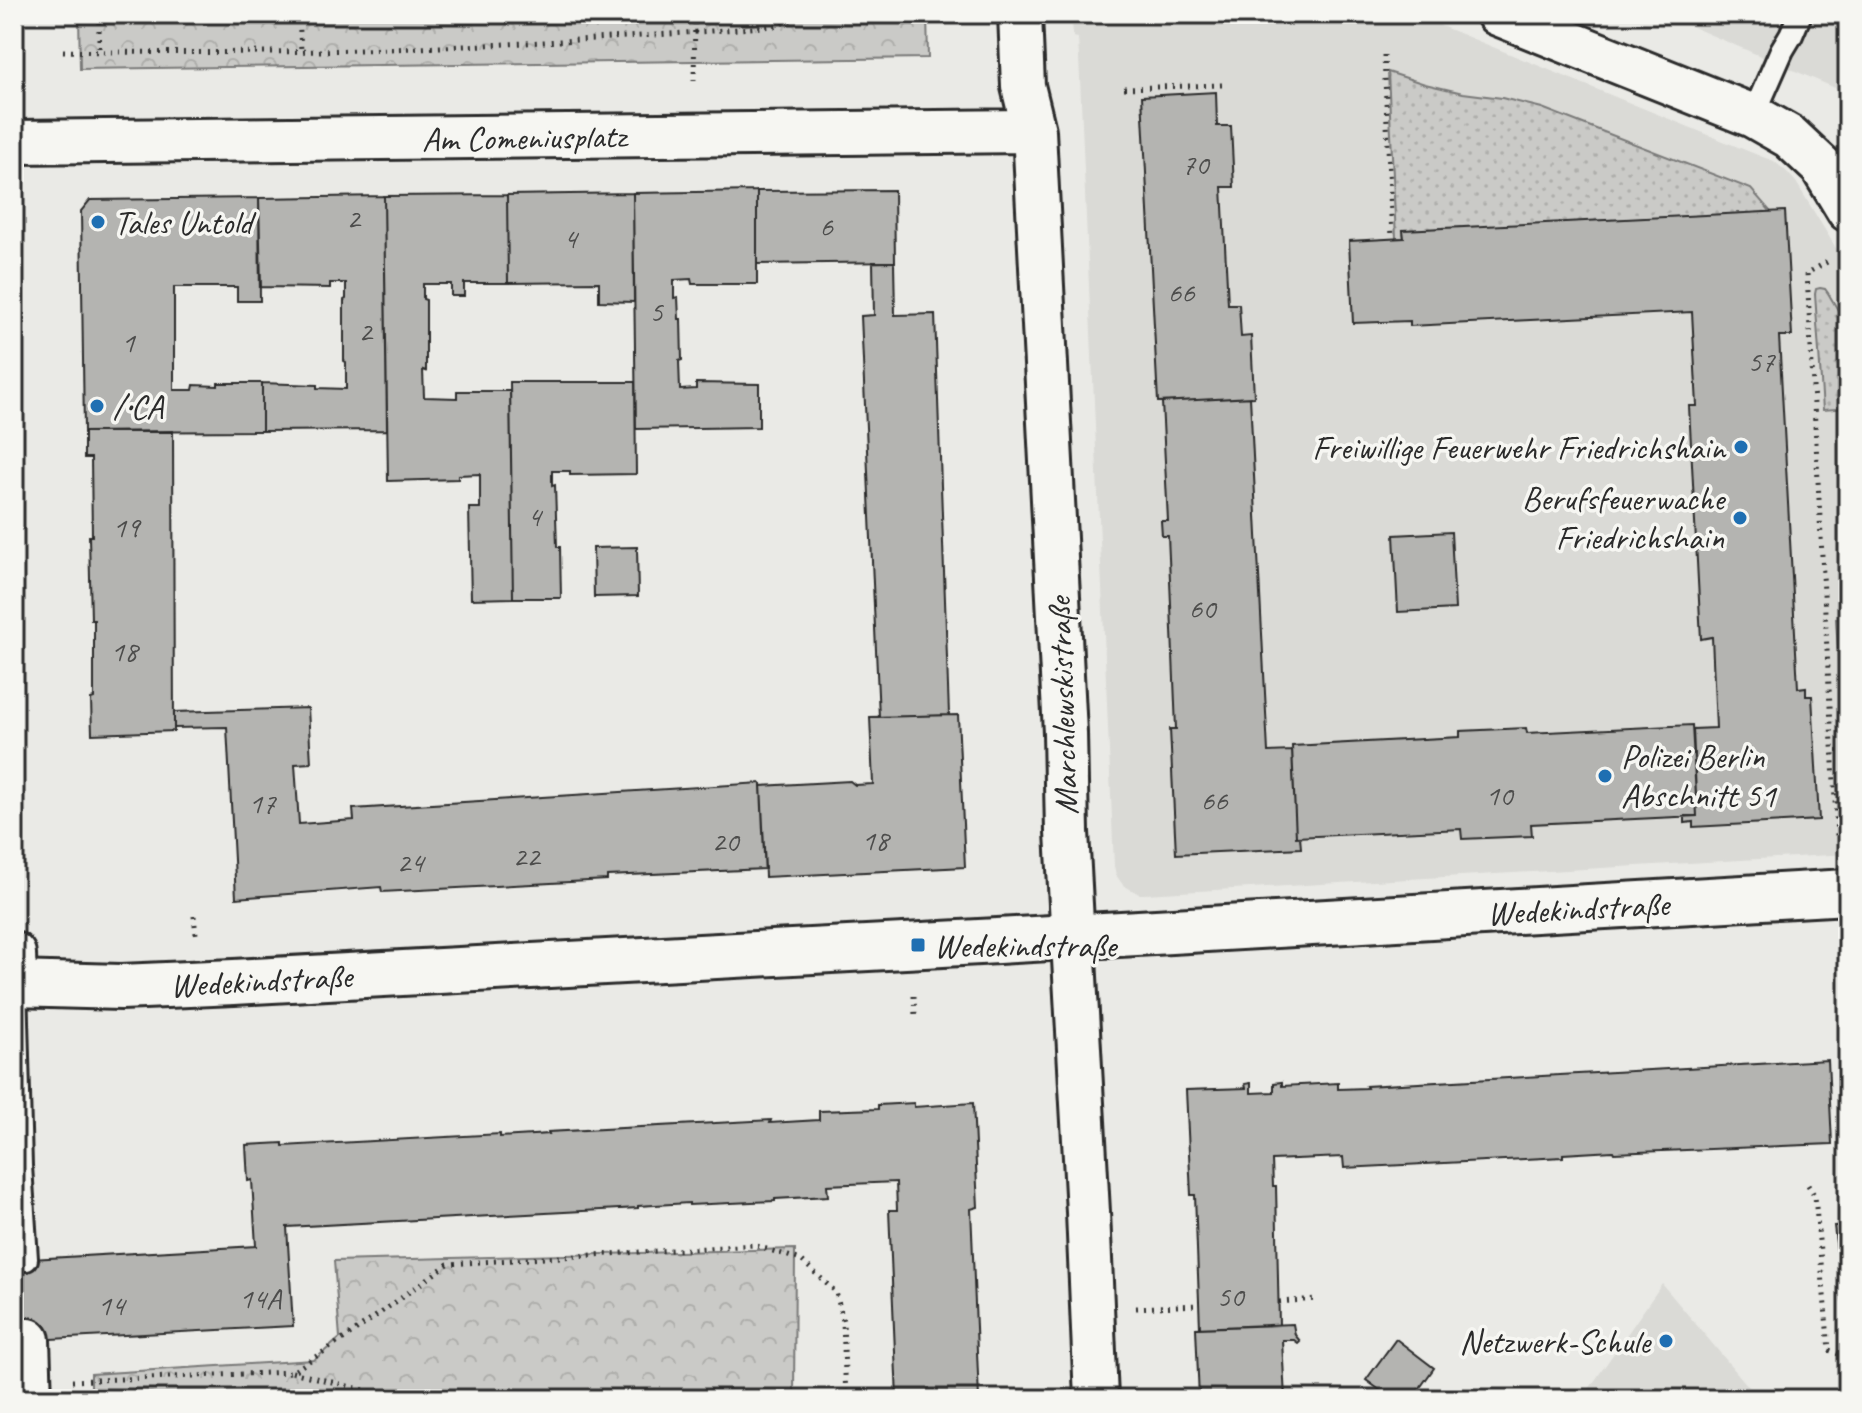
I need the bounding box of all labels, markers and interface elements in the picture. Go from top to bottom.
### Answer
street label: Am Comeniusplatz [422,114,630,161]
house number: 70 [1182,145,1211,183]
house number: 2 [346,199,362,237]
place label: Tales Untold [114,201,257,244]
house number: 6 [819,207,834,245]
marker: Tales Untold [89,213,107,231]
house number: 4 [563,219,579,257]
house number: 66 [1168,273,1196,311]
house number: 5 [649,292,664,330]
house number: 2 [358,312,374,350]
house number: 1 [121,323,136,361]
house number: 57 [1748,342,1776,380]
place label: /•CA [113,385,165,428]
marker: /•CA [88,397,106,415]
place label: Freiwillige Feuerwehr Friedrichshain [1312,426,1727,469]
marker: Freiwillige Feuerwehr Friedrichshain [1732,438,1750,456]
place label: Berufsfeuerwache Friedrichshain [1522,477,1727,559]
house number: 4 [527,497,543,535]
house number: 19 [113,508,142,546]
marker: Berufsfeuerwache Friedrichshain [1731,509,1749,527]
house number: 60 [1189,589,1218,627]
street label: Marchlewskistraße [1037,593,1088,816]
house number: 18 [111,632,140,670]
place label: Polizei Berlin Abschnitt 51 [1621,735,1778,817]
marker: Polizei Berlin Abschnitt 51 [1596,767,1614,785]
house number: 10 [1486,776,1515,814]
house number: 66 [1201,781,1229,819]
house number: 17 [249,784,277,822]
house number: 18 [862,821,891,859]
house number: 20 [712,822,741,860]
house number: 22 [513,837,542,875]
house number: 24 [397,843,426,881]
street label: Wedekindstraße [1486,882,1673,935]
place label: Wedekindstraße [934,924,1119,967]
marker: Wedekindstraße [909,936,927,954]
street label: Wedekindstraße [169,954,356,1007]
house number: 50 [1217,1277,1246,1315]
house number: 14A [239,1279,283,1317]
house number: 14 [98,1286,127,1324]
place label: Netzwerk-Schule [1459,1320,1652,1363]
marker: Netzwerk-Schule [1657,1332,1675,1350]

